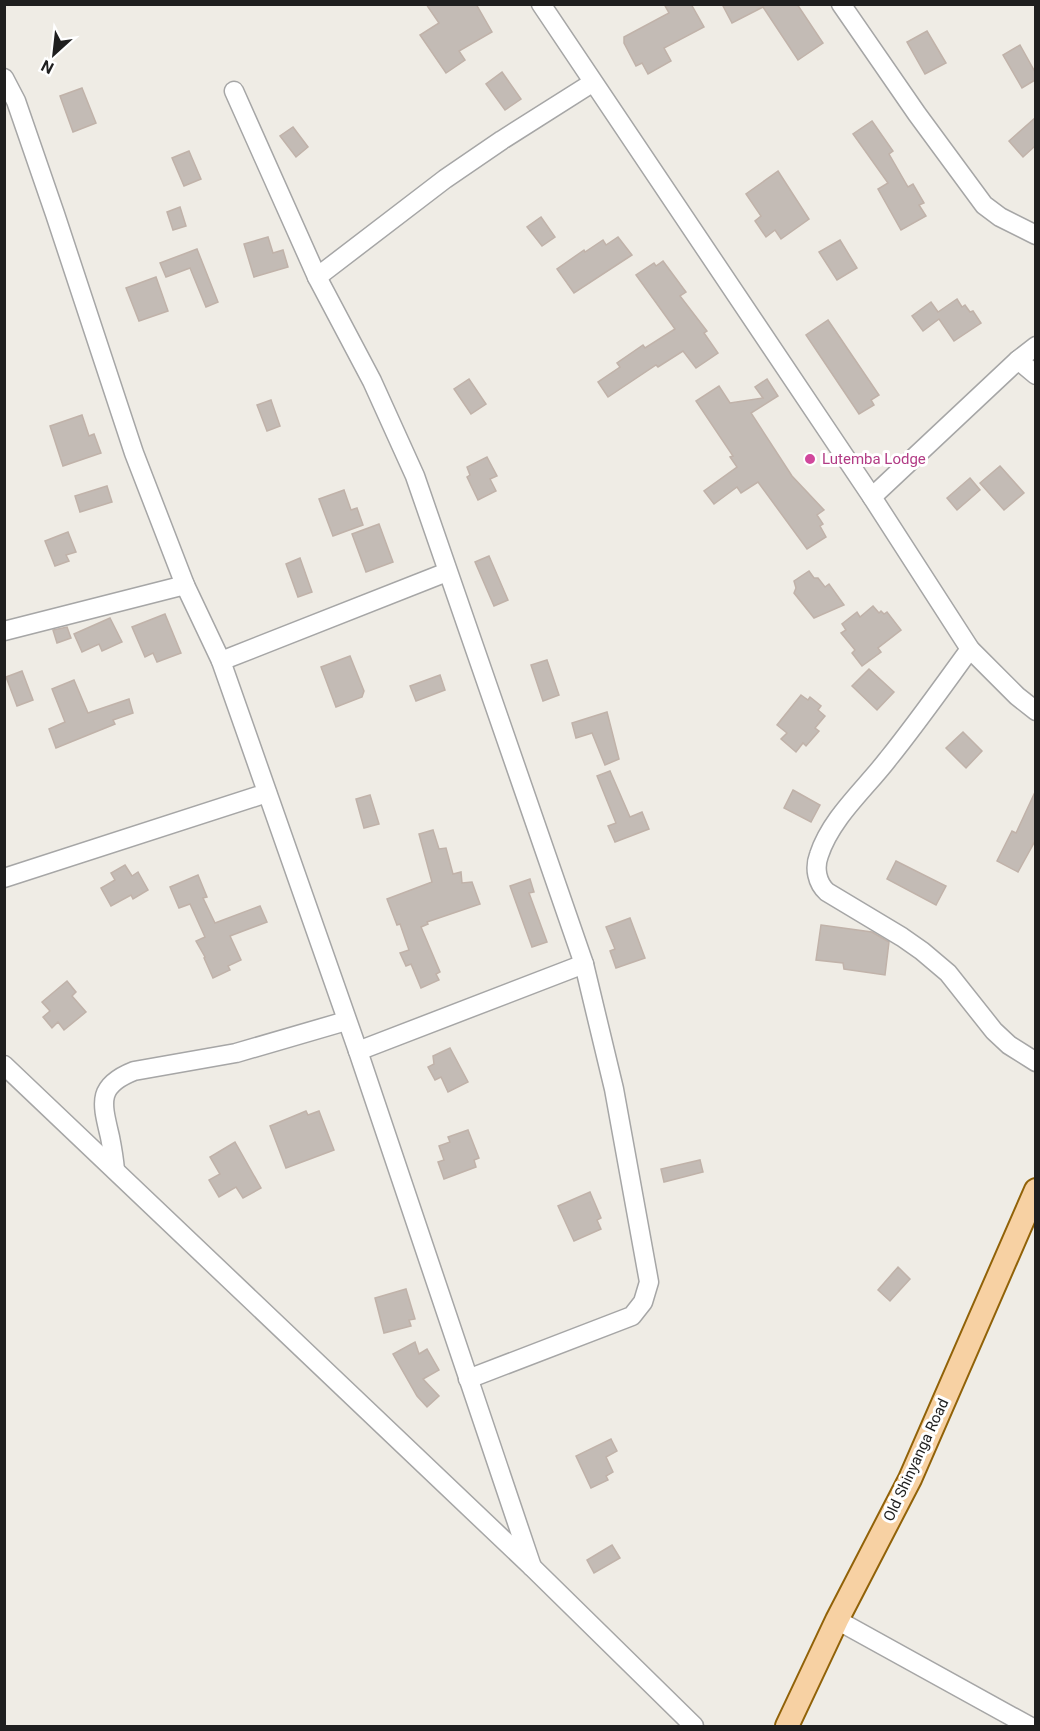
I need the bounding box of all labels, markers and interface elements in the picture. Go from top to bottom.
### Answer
north arrow [24,24,84,84]
text: N [38,56,57,78]
place label: Lutemba Lodge [822,450,926,468]
marker: Lutemba Lodge [803,452,817,466]
street label: Old Shinyanga Road [880,1396,952,1524]

